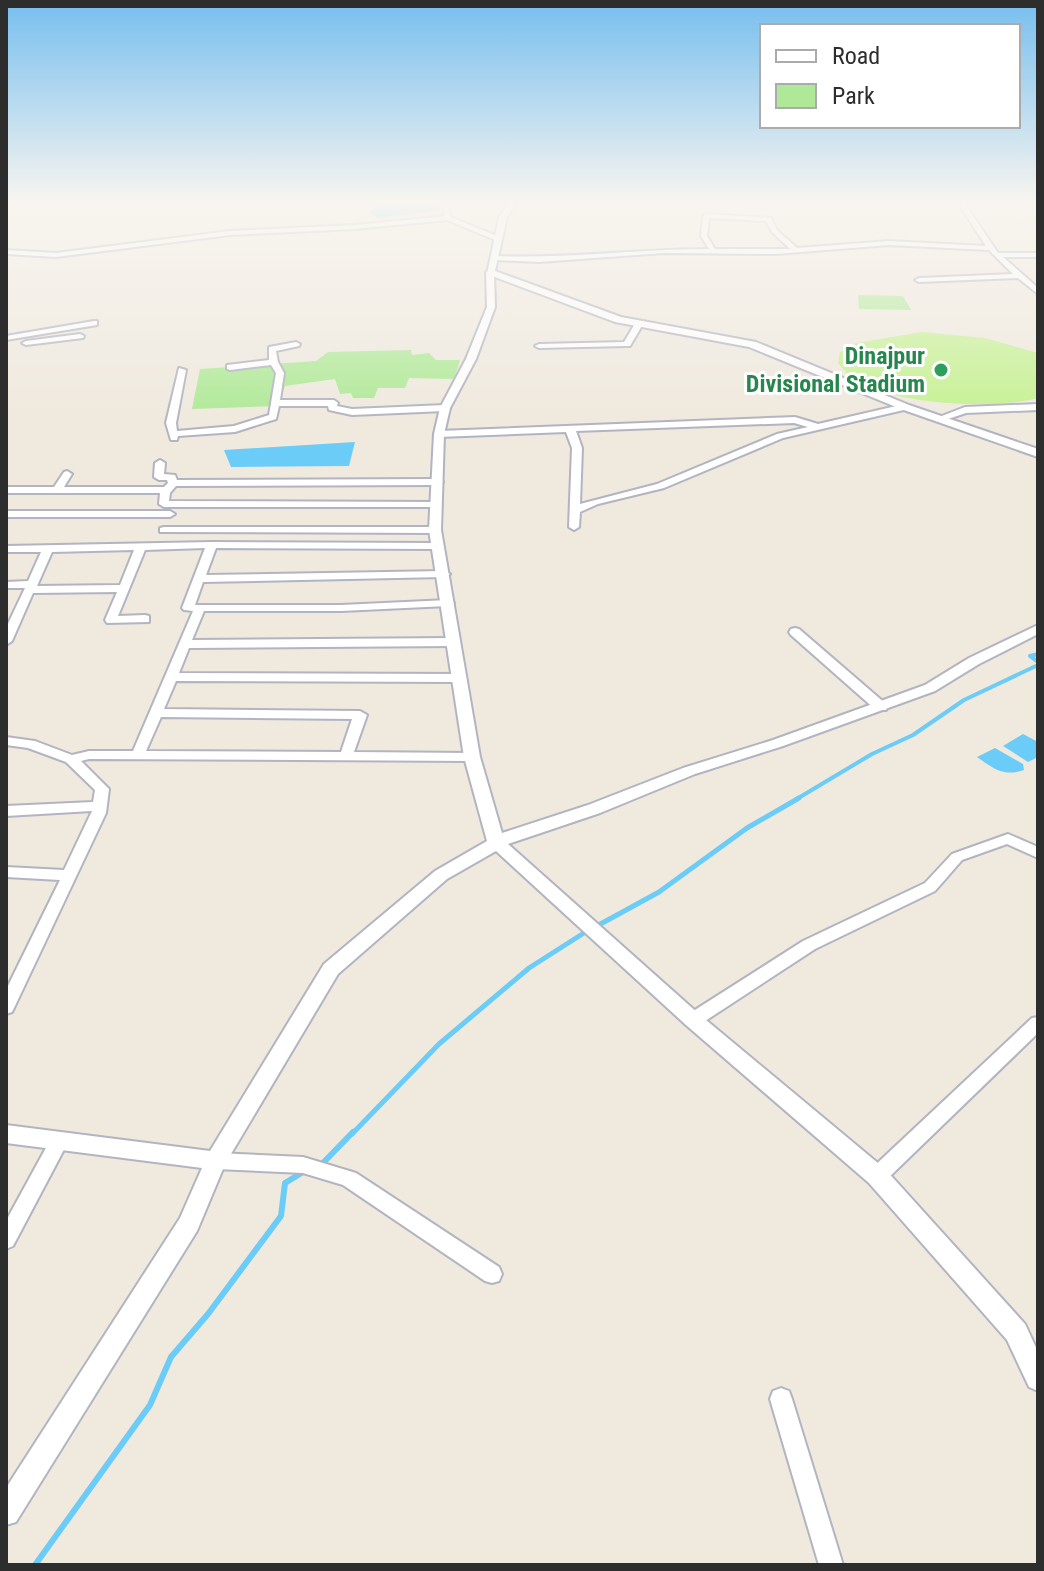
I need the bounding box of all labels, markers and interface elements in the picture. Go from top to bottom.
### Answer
legend [760,24,1020,128]
text: Road [832,42,880,70]
text: Park [832,82,875,110]
place label: Dinajpur Divisional Stadium [746,342,925,398]
marker: Dinajpur Divisional Stadium [932,361,950,379]

